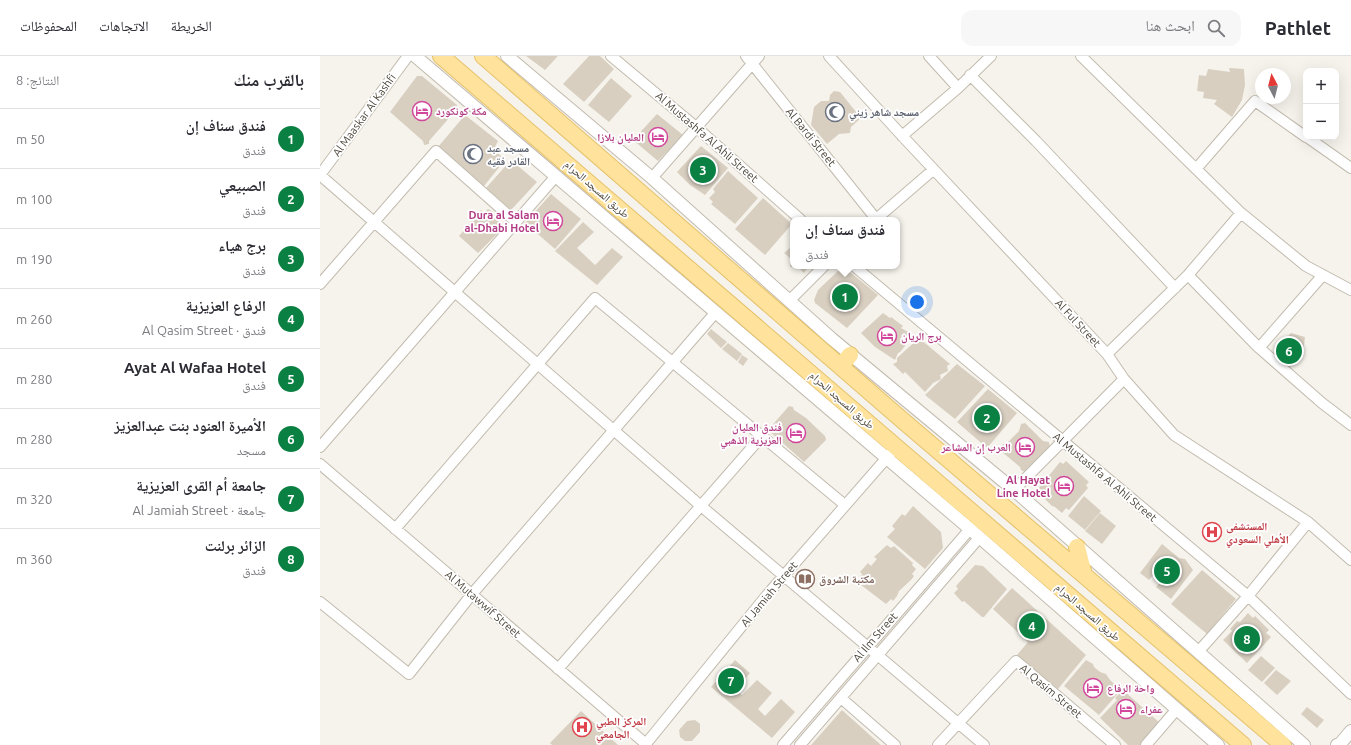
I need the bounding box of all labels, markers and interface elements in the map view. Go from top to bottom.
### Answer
search box [961,10,1241,46]
text: ابحث هنا [1146,17,1195,34]
icon: search [1205,17,1227,39]
text: Pathlet [1265,17,1331,39]
text: المحفوظات [20,18,77,34]
text: الاتجاهات [99,18,149,34]
text: الخريطة [171,18,212,34]
north arrow [1255,68,1291,104]
map controls [1303,68,1339,140]
button: + [1303,68,1339,104]
text: بالقرب منك [234,70,304,89]
street label: Al Maaskar Al Kashfi [330,71,398,159]
text: النتائج: 8 [16,73,59,87]
street label: Al Mustashfa Al Ahli Street [654,89,761,185]
hotel icon: مكة كونكورد [411,100,433,122]
mosque icon: مسجد شاهر زيني [824,101,846,123]
button: − [1303,104,1339,140]
place label: مكة كونكورد [436,105,487,118]
street label: Al Bardi Street [784,105,839,169]
place label: مسجد شاهر زيني [849,106,919,121]
text: فندق سناف إن [186,117,266,134]
hotel icon: العليان بلازا [647,126,669,148]
place label: العليان بلازا [597,131,644,145]
text: 50 m [16,132,45,146]
text: 1 [287,132,295,146]
place label: مسجد عبد القادر فقيه [487,142,530,168]
text: فندق [242,143,266,157]
mosque icon: مسجد عبد القادر فقيه [462,143,484,165]
pin: 3 [690,155,716,185]
street label: طريق المسجد الحرام [562,158,632,221]
text: الصبيعي [219,177,266,194]
text: 100 m [16,192,52,206]
text: 2 [287,192,295,206]
text: فندق [242,203,266,217]
place label: Dura al Salam al-Dhabi Hotel [465,209,540,234]
hotel icon: Dura al Salam al-Dhabi Hotel [542,210,564,232]
popup [790,217,900,269]
text: فندق سناف إن [805,221,885,238]
text: برج هياء [218,237,266,254]
text: فندق [805,247,829,261]
text: 190 m [16,252,52,266]
text: 3 [287,252,295,266]
text: فندق [242,263,266,277]
pin: 1 [832,282,858,312]
your location [907,292,927,312]
text: الرفاع العزيزية [186,297,266,314]
street label: Al Ful Street [1053,297,1103,350]
text: 260 m [16,312,52,326]
text: 4 [287,312,295,326]
text: فندق · Al Qasim Street [142,323,266,337]
hotel icon: برج الريان [876,325,898,347]
place label: برج الريان [901,330,942,344]
pin: 6 [1276,336,1302,366]
text: Ayat Al Wafaa Hotel [124,359,266,376]
street label: طريق المسجد الحرام [807,369,877,432]
text: 280 m [16,372,52,386]
text: 5 [287,372,295,386]
text: فندق [242,378,266,392]
pin: 2 [974,403,1000,433]
text: الأميرة العنود بنت عبدالعزيز [114,417,266,434]
place label: فندق العليان العزيزية الذهبي [720,421,782,449]
hotel icon: فندق العليان العزيزية الذهبي [785,422,807,444]
street label: Al Mustashfa Al Ahli Street [1051,430,1160,524]
text: 280 m [16,432,52,446]
text: 6 [287,432,295,446]
hotel icon: العرب إن المشاعر [1014,436,1036,458]
place label: العرب إن المشاعر [940,441,1011,455]
text: مسجد [237,443,266,457]
place label: Al Hayat Line Hotel [997,474,1051,499]
hotel icon: Al Hayat Line Hotel [1053,475,1075,497]
text: جامعة أم القرى العزيزية [136,477,266,494]
text: 320 m [16,492,52,506]
text: 7 [287,492,295,506]
text: جامعة · Al Jamiah Street [132,503,266,517]
place label: المستشفى الأهلي السعودي [1226,520,1289,548]
hospital icon: المستشفى الأهلي السعودي [1201,521,1223,543]
text: الزائر برلنت [205,537,266,554]
text: 360 m [16,552,52,566]
text: 8 [287,552,295,566]
pin: 5 [1154,556,1180,586]
street label: Al Jamiah Street [738,559,800,629]
text: فندق [242,563,266,577]
street label: Al Mutawwif Street [443,568,524,640]
library icon: مكتبة الشروق [794,568,816,590]
place label: مكتبة الشروق [819,573,874,587]
street label: طريق المسجد الحرام [1053,581,1123,644]
street label: Al Ilm Street [850,610,900,664]
pin: 4 [1019,611,1045,641]
pin: 8 [1234,624,1260,654]
street label: Al Qasim Street [1018,662,1085,721]
pin: 7 [718,666,744,696]
hotel icon: واحة الرفاع [1082,677,1104,699]
place label: واحة الرفاع [1107,682,1155,696]
hotel icon: عفراء [1115,698,1137,720]
place label: عفراء [1140,703,1163,716]
place label: المركز الطبي الجامعي [596,715,646,743]
hospital icon: المركز الطبي الجامعي [571,716,593,738]

